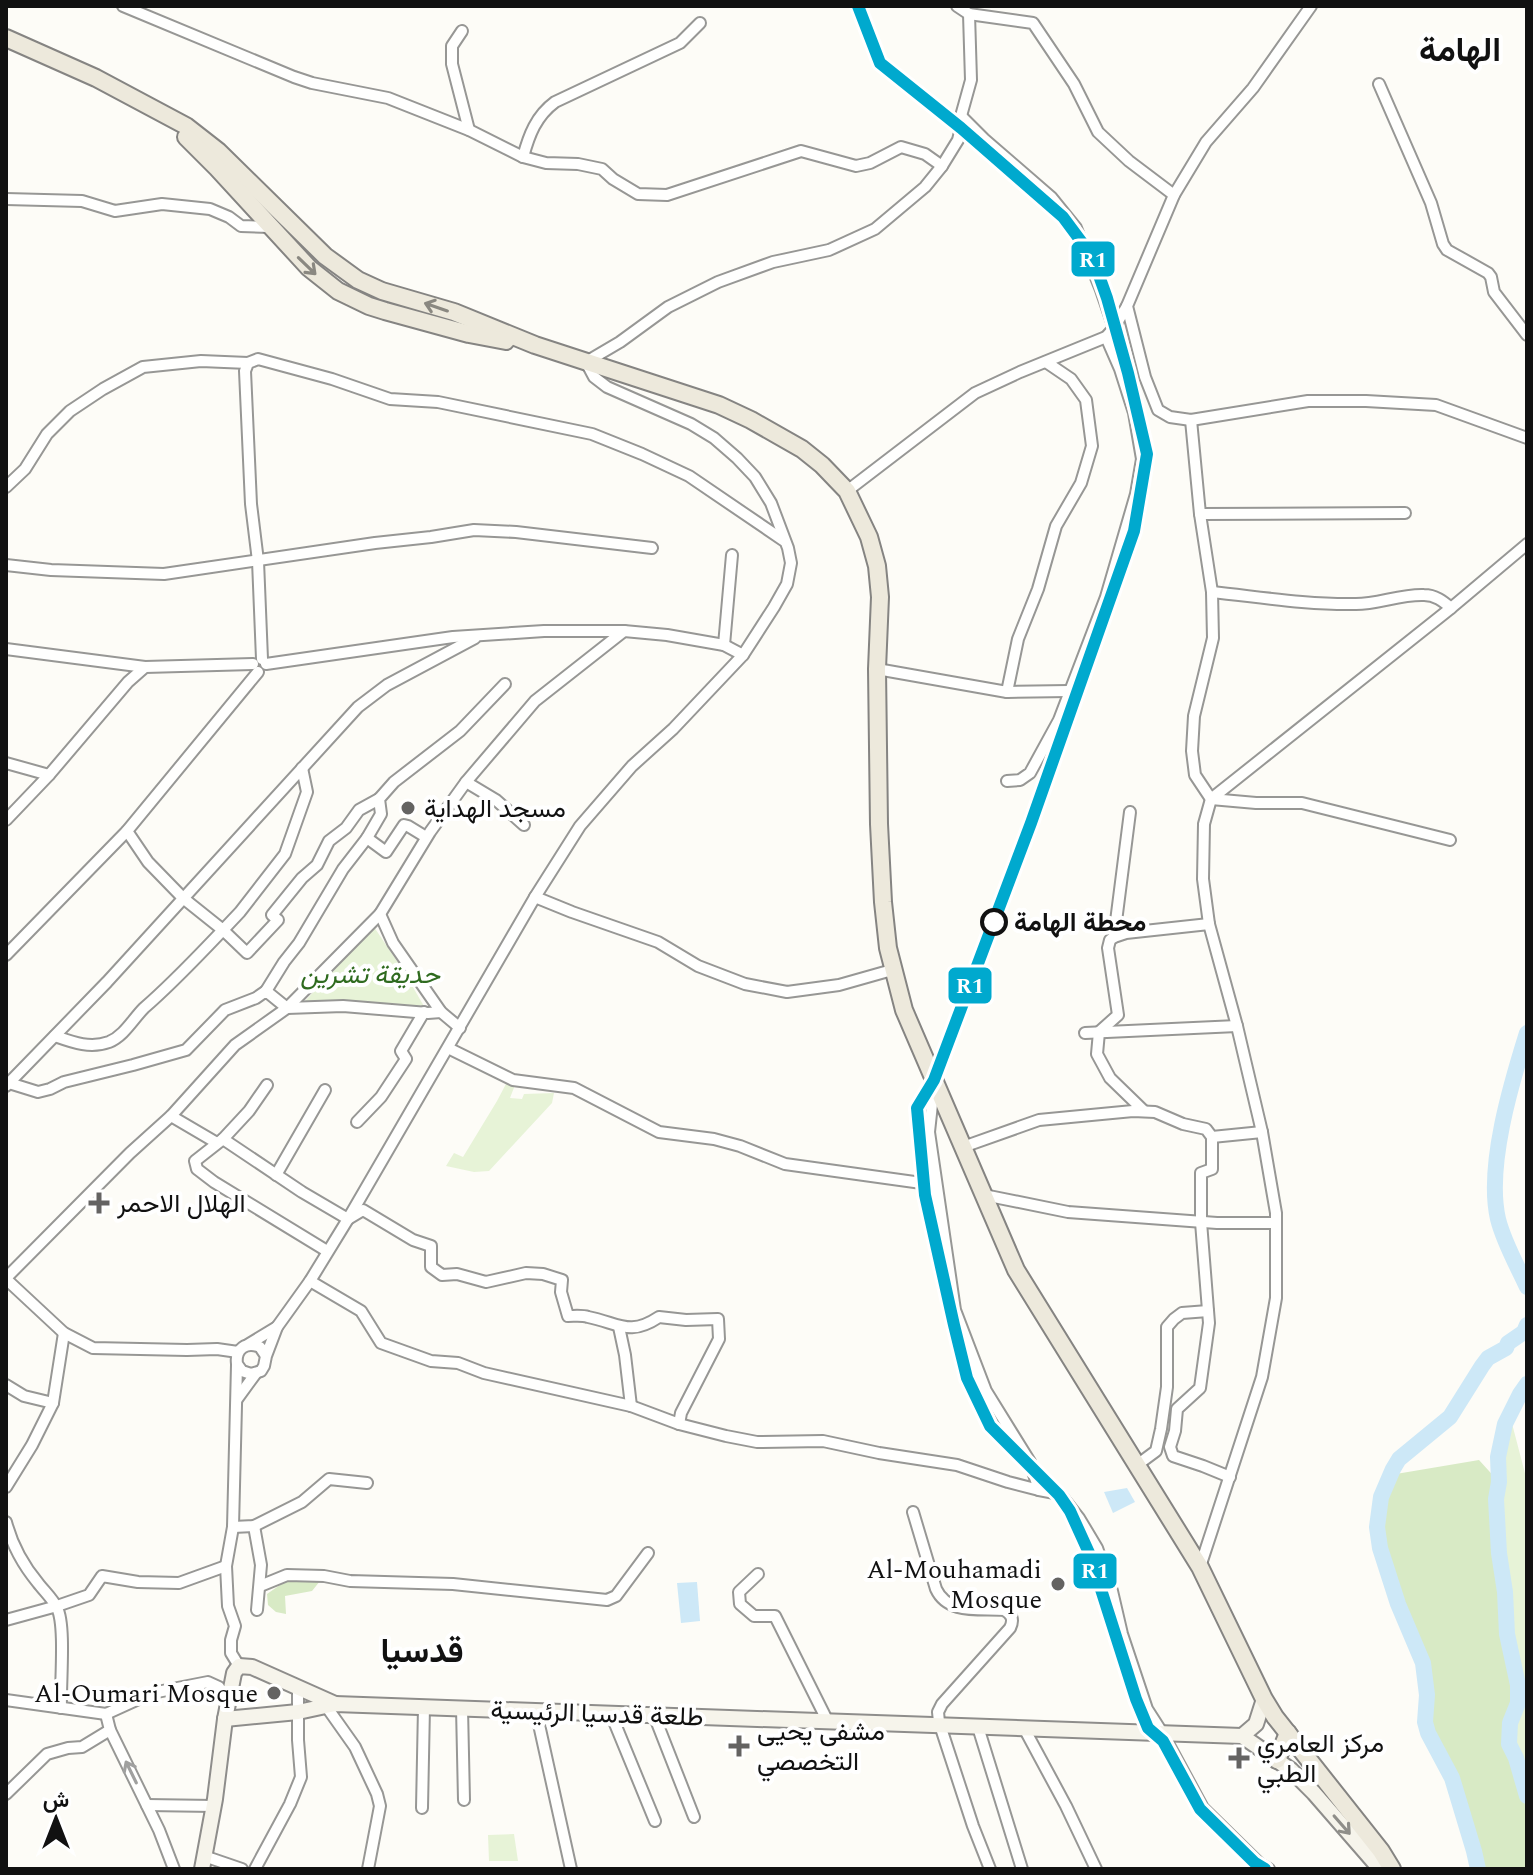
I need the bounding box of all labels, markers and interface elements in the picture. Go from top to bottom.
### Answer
district label: الهامة [1419,25,1501,77]
line badge: R1 [1070,240,1116,278]
text: R1 [1079,244,1107,277]
one-way arrow [297,256,316,275]
one-way arrow [424,298,449,313]
place label: مسجد الهداية [424,789,566,829]
marker: مسجد الهداية [399,799,417,817]
place label: محطة الهامة [1014,903,1146,943]
marker: محطة الهامة [981,909,1007,935]
park label: حديقة تشرين [300,955,441,995]
line badge: R1 [947,966,993,1005]
text: R1 [956,970,984,1003]
place label: الهلال الاحمر [116,1184,245,1224]
marker: الهلال الاحمر [88,1192,110,1214]
place label: Al-Mouhamadi Mosque [866,1550,1042,1620]
line badge: R1 [1072,1552,1118,1590]
text: R1 [1081,1555,1109,1588]
marker: Al-Mouhamadi Mosque [1049,1575,1067,1593]
district label: قدسيا [380,1626,464,1678]
place label: Al-Oumari Mosque [34,1674,258,1714]
marker: Al-Oumari Mosque [265,1684,283,1702]
street label: طلعة قدسيا الرئيسية [490,1690,704,1738]
place label: مشفى يحيى التخصصي [757,1712,885,1782]
place label: مركز العامري الطبي [1257,1724,1384,1794]
marker: مشفى يحيى التخصصي [728,1735,750,1757]
marker: مركز العامري الطبي [1228,1747,1250,1769]
one-way arrow [123,1760,138,1784]
north arrow [16,1779,96,1859]
text: ش [43,1784,69,1817]
one-way arrow [1333,1814,1351,1834]

